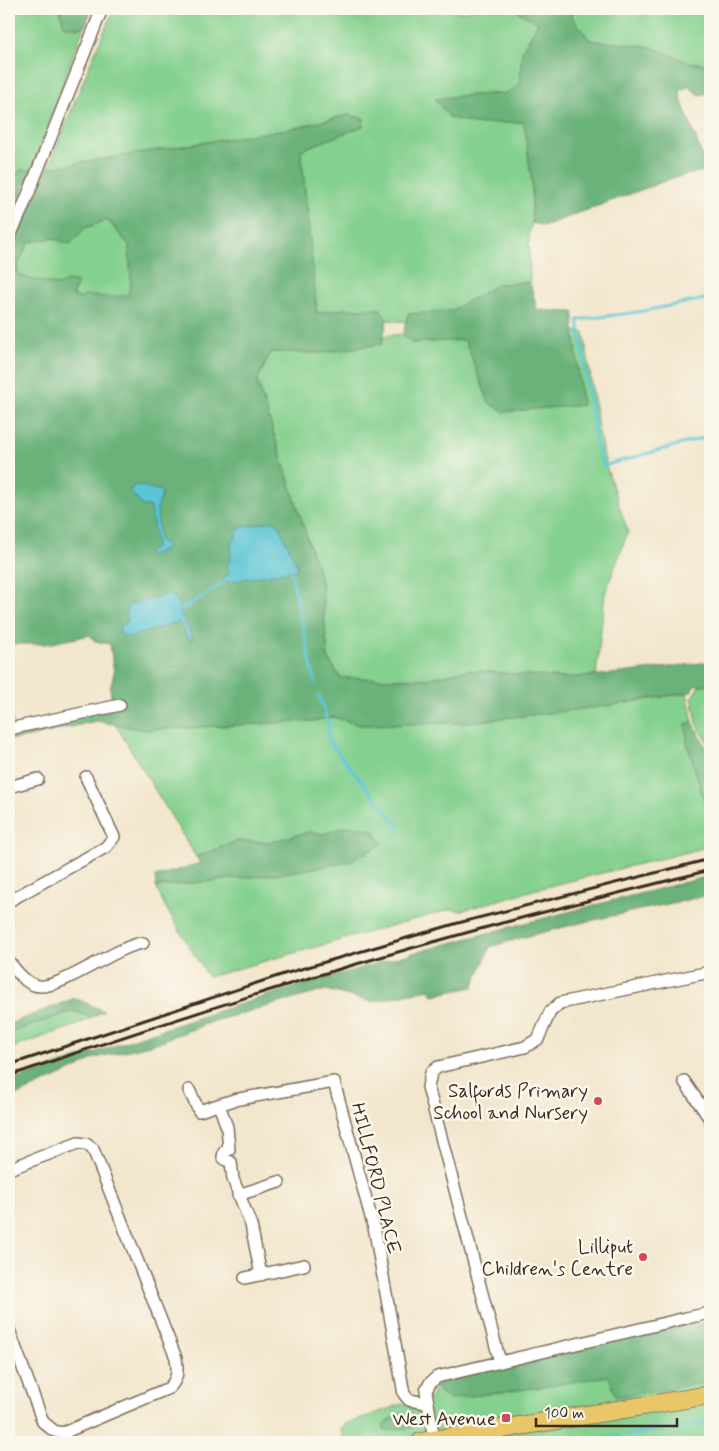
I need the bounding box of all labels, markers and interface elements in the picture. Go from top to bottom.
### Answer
place label: Salfords Primary School and Nursery [433,1079,588,1126]
marker: Salfords Primary School and Nursery [592,1095,604,1107]
street label: HILLFORD PLACE [345,1100,406,1257]
place label: Lilliput Children's Centre [481,1235,633,1282]
marker: Lilliput Children's Centre [637,1251,649,1263]
scale bar [536,1396,678,1428]
text: 100 m [544,1404,584,1424]
place label: West Avenue [392,1407,496,1432]
marker: West Avenue [500,1412,512,1424]

